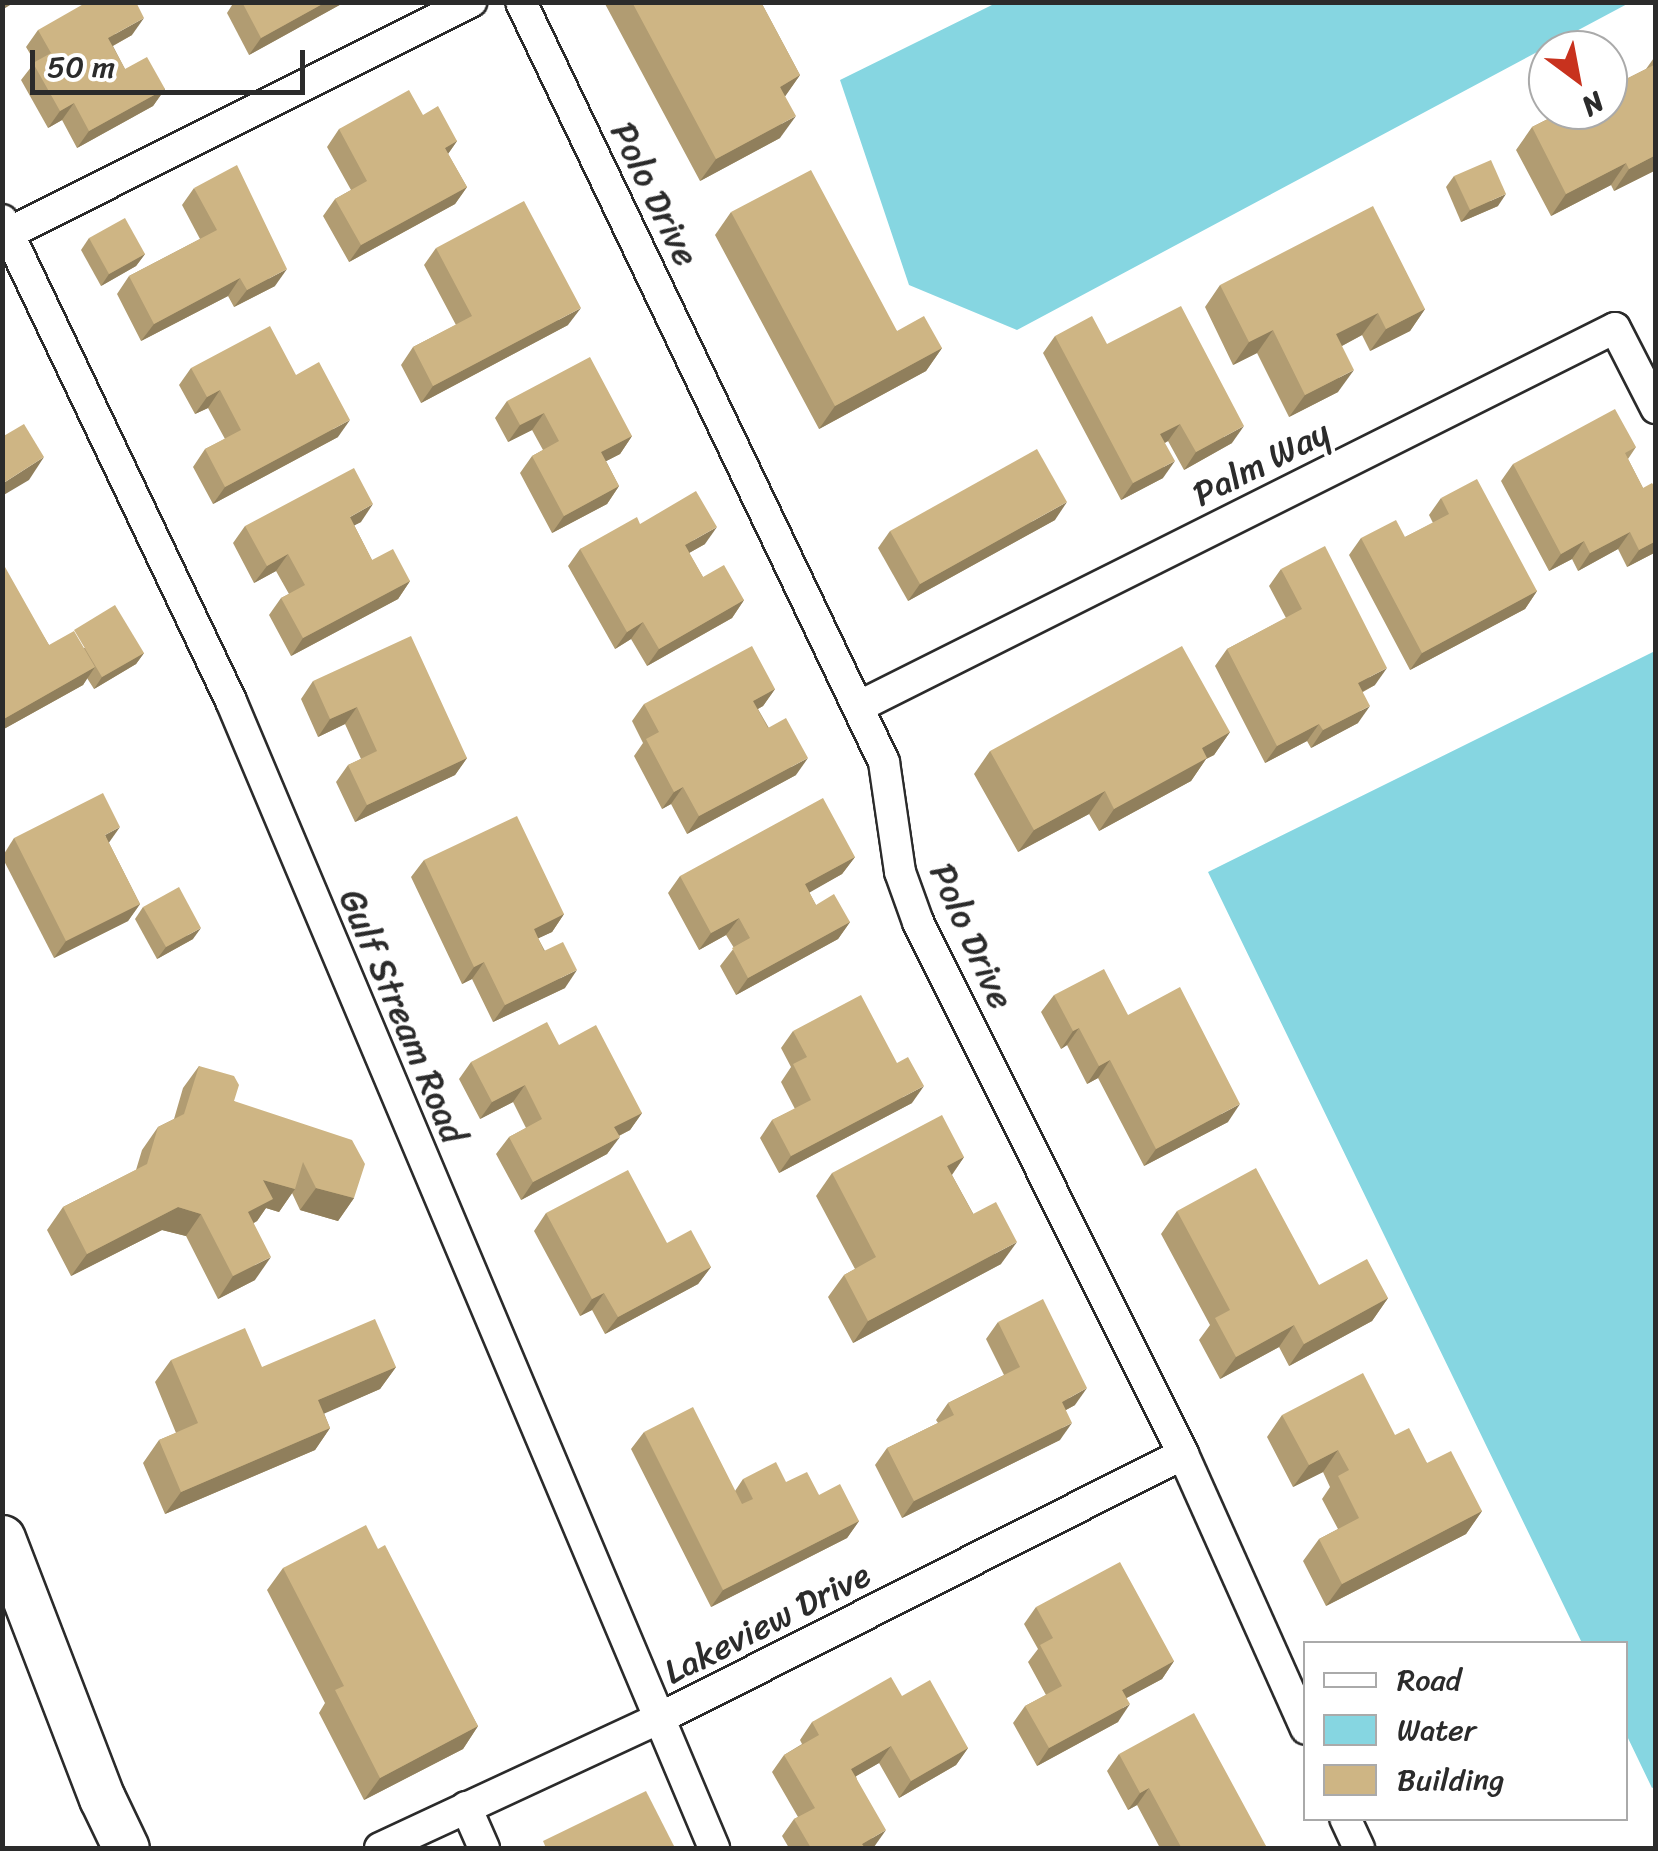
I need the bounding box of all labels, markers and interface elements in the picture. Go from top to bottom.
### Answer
scale bar [35,30,310,92]
north arrow [1528,30,1628,130]
text: 50 m [47,40,115,94]
text: N [1572,78,1614,130]
street label: Polo Drive [602,115,708,273]
street label: Palm Way [1186,411,1336,515]
street label: Polo Drive [921,857,1023,1015]
street label: Gulf Stream Road [330,882,476,1150]
street label: Lakeview Drive [656,1553,878,1693]
legend [1303,1641,1628,1821]
text: Road [1397,1653,1461,1707]
text: Water [1397,1703,1476,1757]
text: Building [1397,1753,1504,1807]

